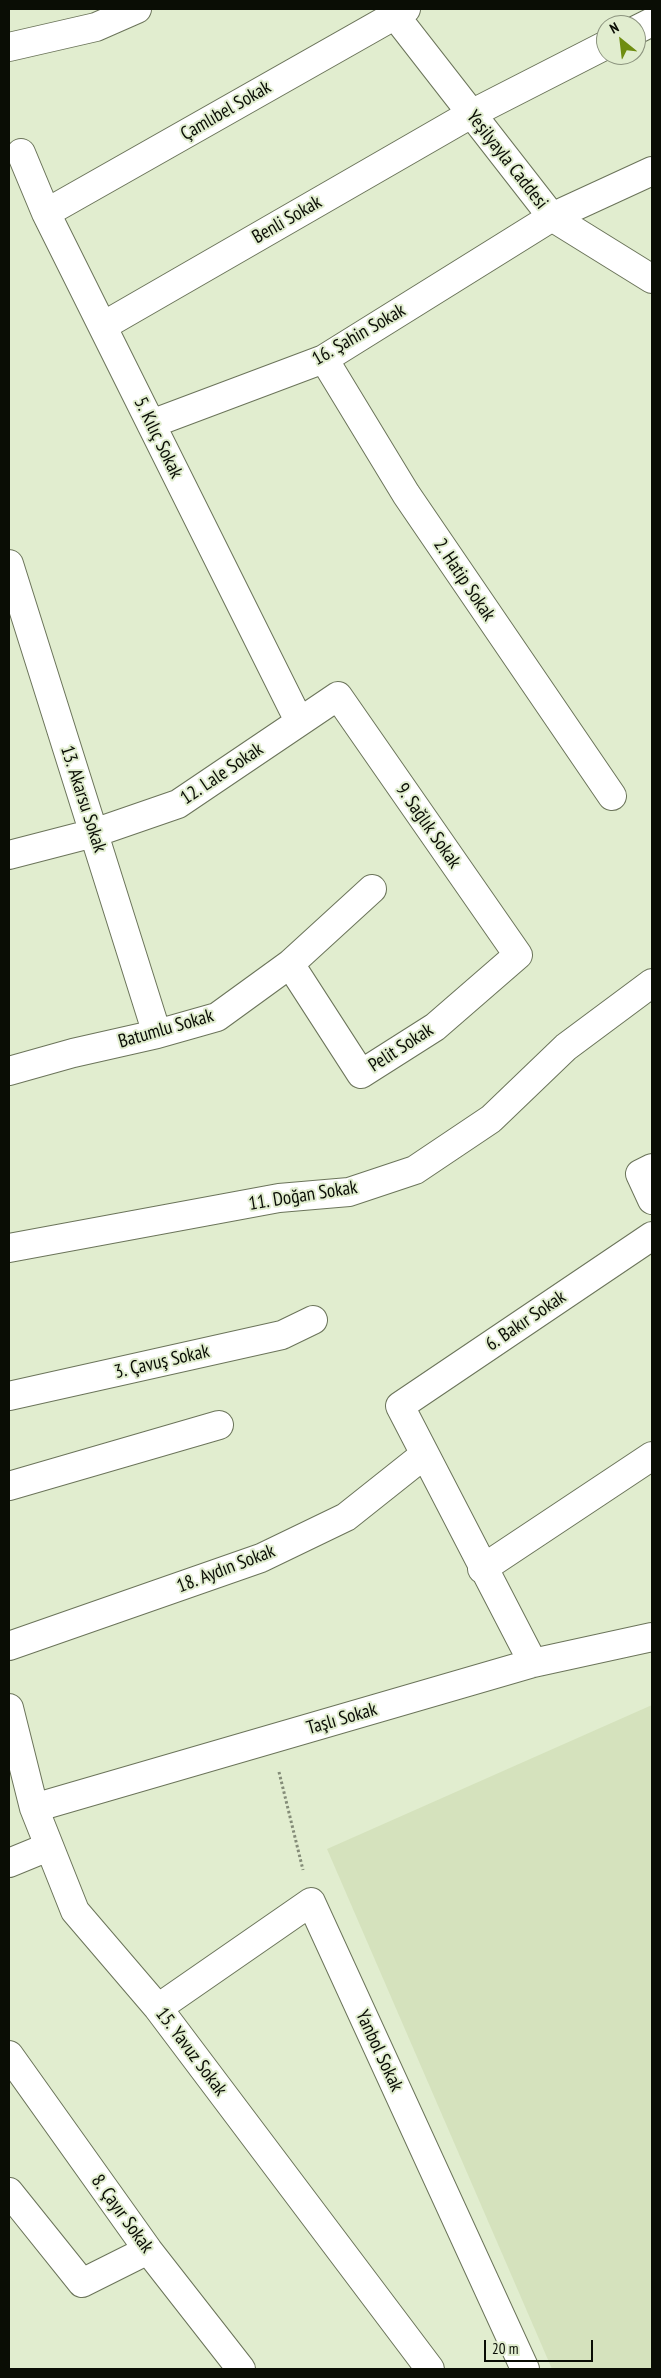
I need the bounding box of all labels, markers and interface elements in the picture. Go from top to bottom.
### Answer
north arrow [596,15,646,65]
text: N [607,18,622,37]
street label: Çamlıbel Sokak [177,76,275,146]
street label: Yeşilyayla Caddesi [461,106,553,214]
street label: Benli Sokak [248,191,326,249]
street label: 16. Şahin Sokak [308,299,410,371]
street label: 5. Kılıç Sokak [129,394,187,482]
street label: 2. Hatip Sokak [428,535,500,625]
street label: 12. Lale Sokak [176,738,268,810]
street label: 13. Akarsu Sokak [55,743,111,855]
street label: 9. Sağlık Sokak [390,779,466,873]
street label: Batumlu Sokak [116,1005,216,1053]
street label: Pelit Sokak [364,1019,438,1077]
street label: 11. Doğan Sokak [247,1176,359,1216]
street label: 6. Bakır Sokak [482,1286,570,1356]
street label: 3. Çavuş Sokak [112,1340,212,1384]
street label: 18. Aydın Sokak [174,1540,278,1598]
street label: Taşlı Sokak [304,1698,380,1740]
street label: 15. Yavuz Sokak [150,2003,232,2101]
street label: Yanbol Sokak [350,2007,408,2095]
street label: 8. Çayır Sokak [86,2170,158,2258]
scale bar [486,2330,595,2362]
text: 20 m [492,2339,518,2358]

